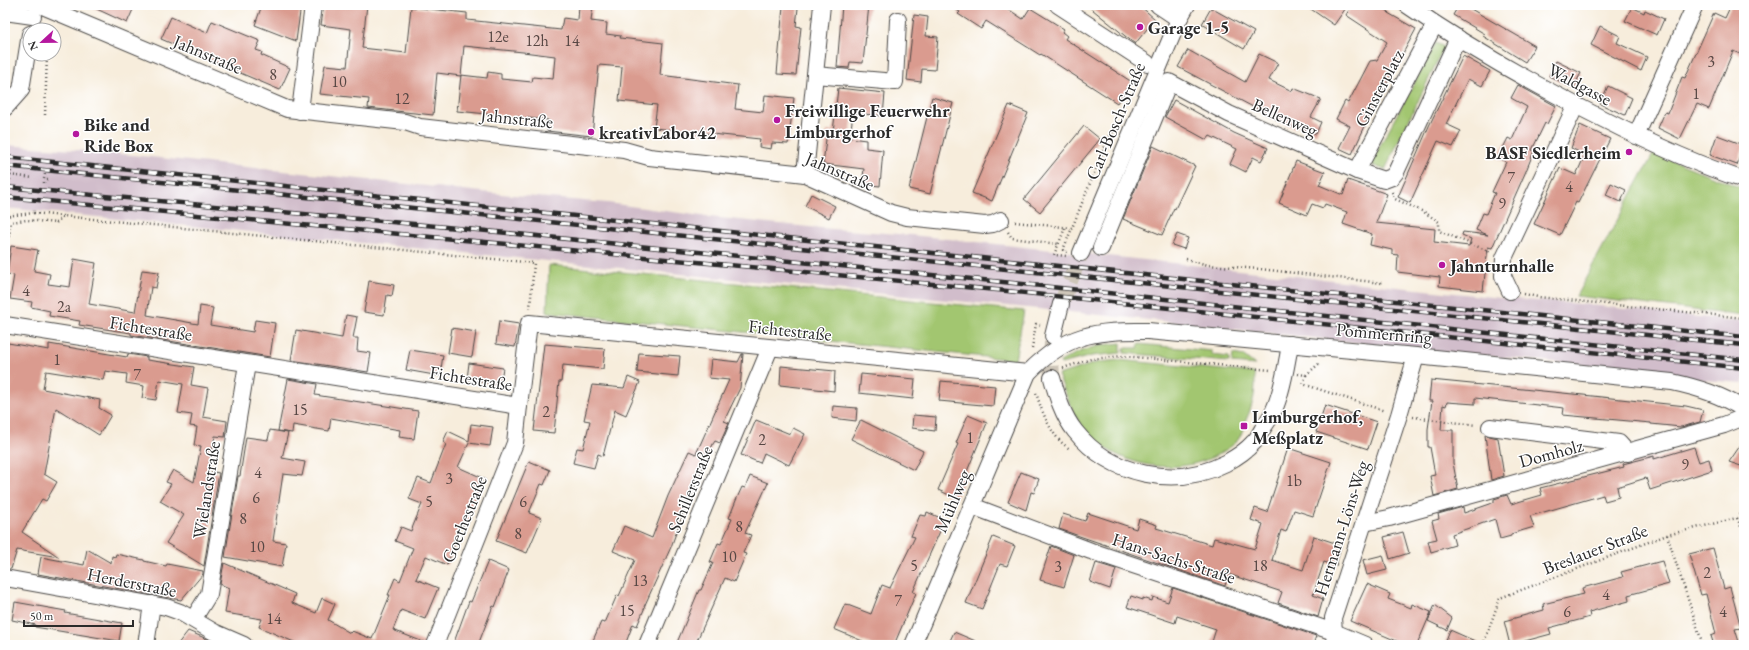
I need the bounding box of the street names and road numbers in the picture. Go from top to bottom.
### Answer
street label: Jahnstraße [168,28,246,79]
street label: Ginsterplatz [1349,45,1409,131]
street label: Waldgasse [1544,58,1616,110]
street label: Carl-Bosch-Straße [1080,59,1150,183]
street label: Bellenweg [1249,92,1321,142]
street label: Jahnstraße [478,103,554,133]
street label: Jahnstraße [800,145,878,196]
street label: Fichtestraße [108,310,194,346]
street label: Fichtestraße [747,314,833,346]
street label: Pommernring [1335,317,1433,349]
street label: Fichtestraße [428,360,514,396]
street label: Domholz [1516,433,1586,473]
street label: Wielandstraße [187,440,225,540]
street label: Schillerstraße [662,442,718,536]
street label: Hermann-Löns-Weg [1308,457,1374,598]
street label: Mühlweg [929,466,976,536]
street label: Goethestraße [436,472,492,566]
street label: Breslauer Straße [1539,518,1651,580]
street label: Hans-Sachs-Straße [1109,527,1239,589]
street label: Herderstraße [85,562,179,602]

